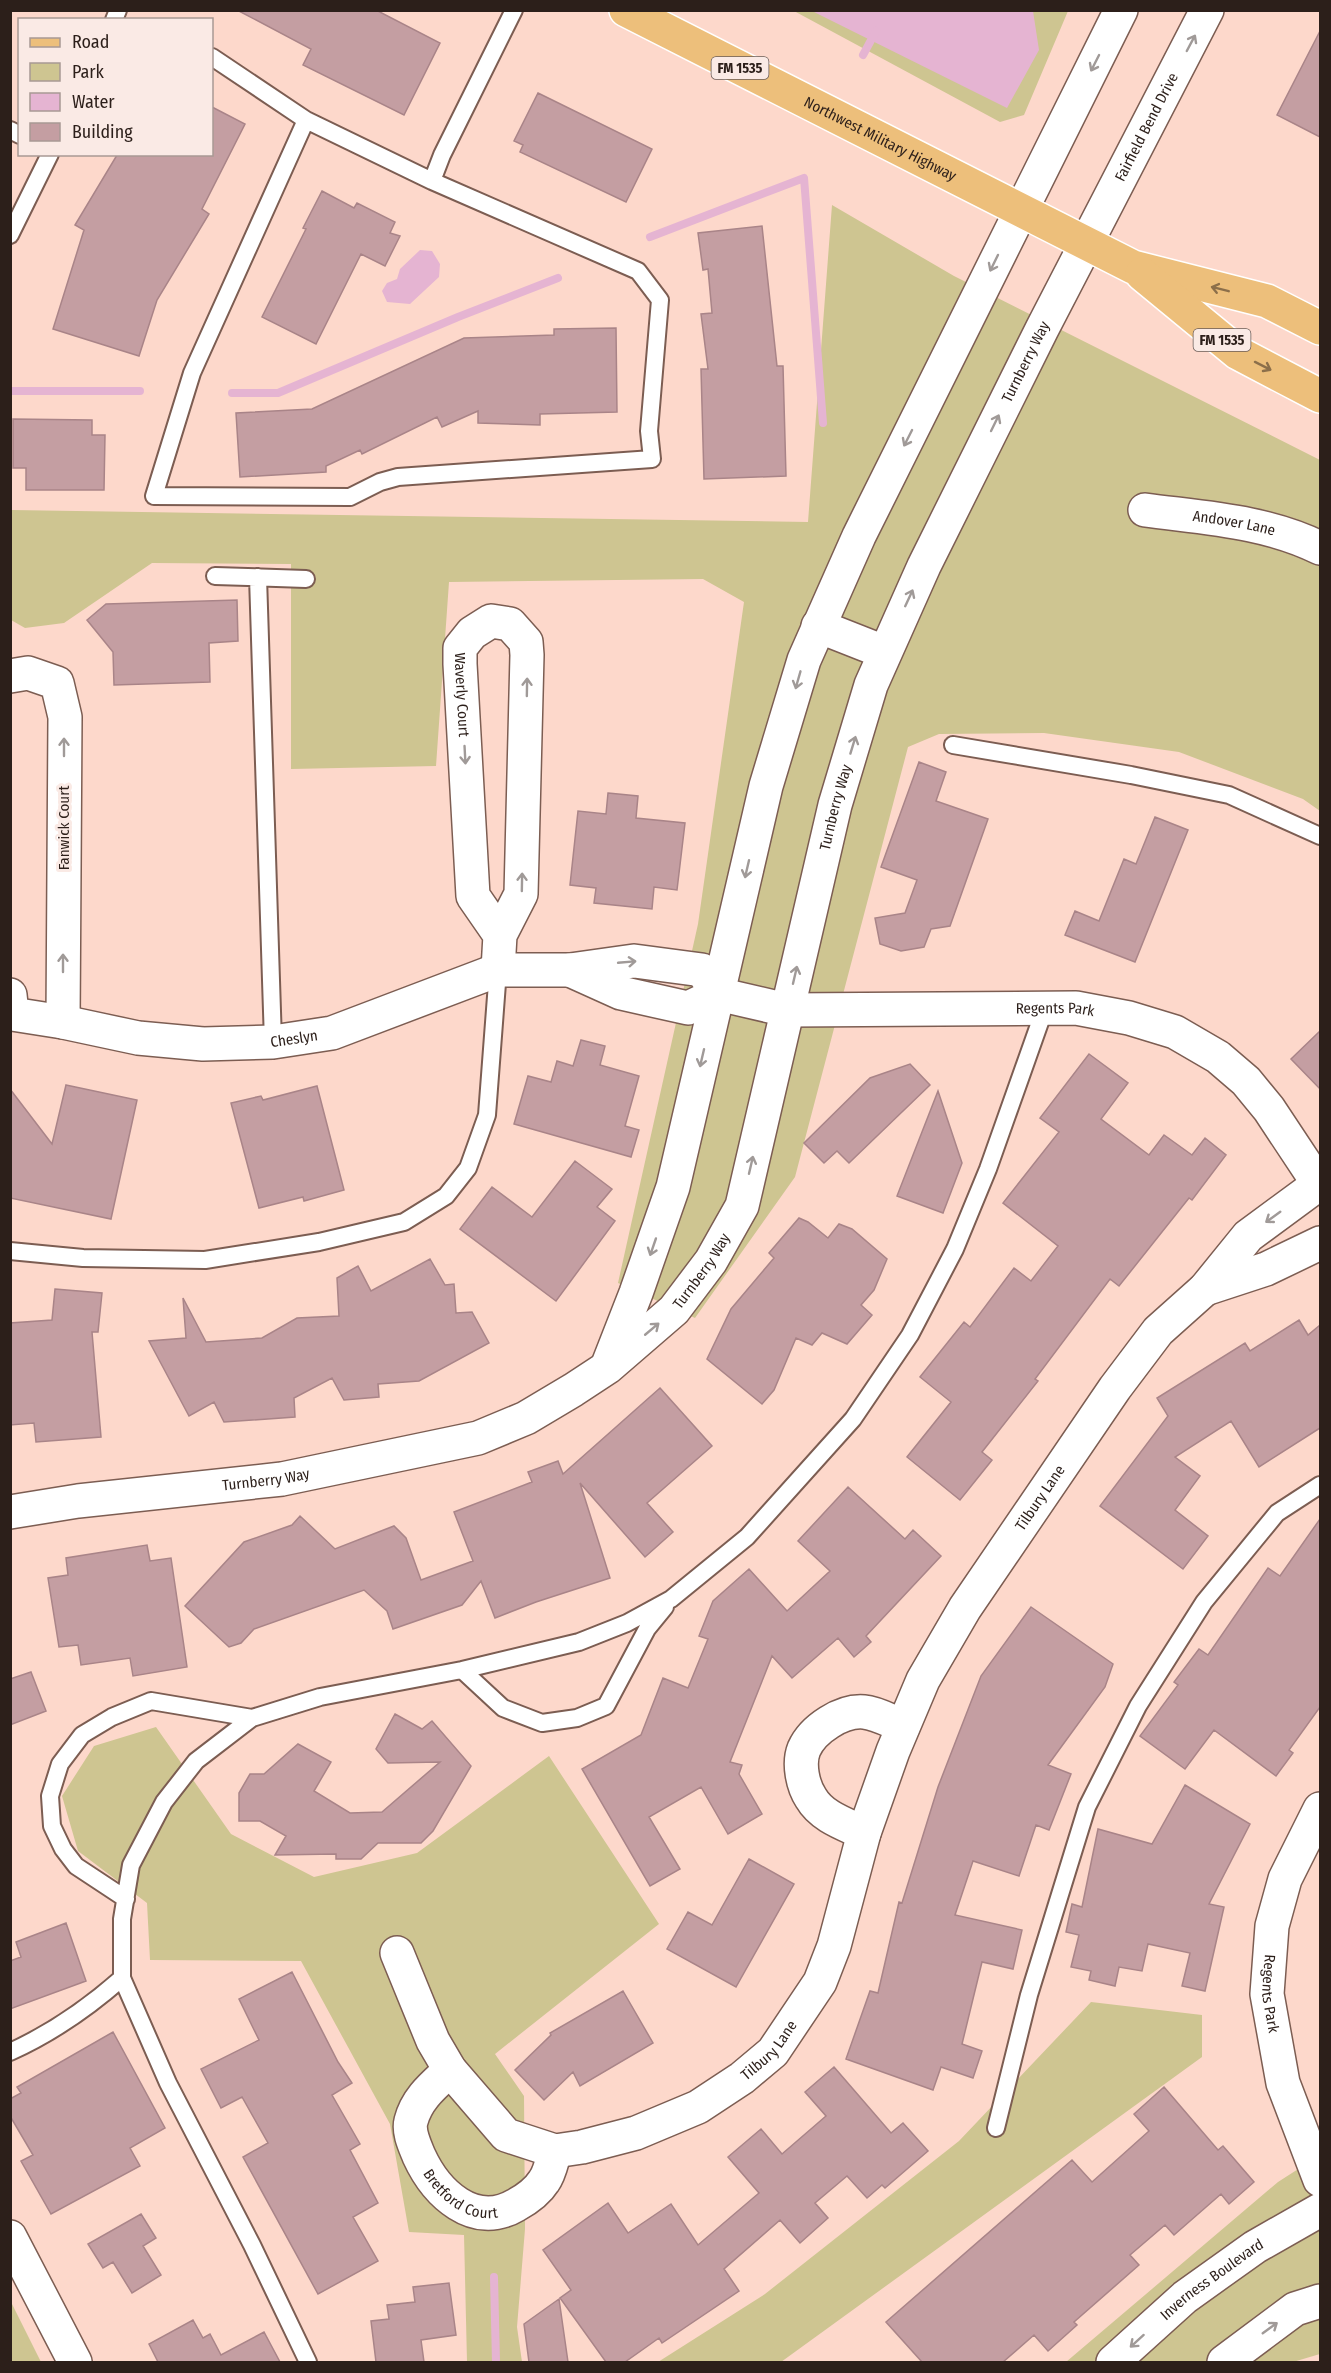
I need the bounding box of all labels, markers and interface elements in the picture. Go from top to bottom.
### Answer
legend [18,18,213,156]
text: Road [72,31,109,53]
one-way arrow [1186,34,1197,52]
one-way arrow [1089,53,1100,71]
road number: FM 1535 [712,57,768,79]
text: Park [72,61,105,83]
street label: Fairfield Bend Drive [1111,70,1182,184]
text: Water [72,91,115,113]
street label: Northwest Military Highway [801,93,960,185]
text: Building [72,121,133,143]
one-way arrow [988,254,1000,272]
one-way arrow [1211,283,1230,295]
street label: Turnberry Way [998,318,1054,405]
road number: FM 1535 [1194,329,1250,351]
one-way arrow [1254,360,1271,372]
one-way arrow [989,415,1001,433]
one-way arrow [901,428,913,446]
street label: Andover Lane [1192,507,1277,540]
one-way arrow [903,590,915,608]
street label: Waverly Court [451,653,473,738]
one-way arrow [791,670,803,689]
one-way arrow [521,678,532,698]
one-way arrow [848,736,859,755]
one-way arrow [58,738,70,758]
one-way arrow [459,744,470,764]
street label: Turnberry Way [816,762,856,852]
street label: Fanwick Court [55,786,73,870]
one-way arrow [740,859,752,878]
one-way arrow [516,873,527,893]
one-way arrow [57,954,69,974]
one-way arrow [617,956,637,967]
one-way arrow [790,966,802,985]
street label: Regents Park [1016,999,1096,1020]
street label: Cheslyn [269,1026,319,1051]
one-way arrow [696,1049,708,1068]
one-way arrow [746,1156,758,1175]
one-way arrow [1266,1211,1282,1224]
street label: Turnberry Way [669,1230,734,1312]
one-way arrow [646,1237,657,1256]
one-way arrow [644,1322,660,1335]
street label: Tilbury Lane [1011,1462,1069,1534]
street label: Turnberry Way [221,1464,312,1494]
street label: Regents Park [1258,1954,1283,2034]
street label: Tilbury Lane [737,2017,801,2084]
street label: Bretford Court [419,2166,499,2222]
street label: Inverness Boulevard [1157,2235,1267,2324]
one-way arrow [1261,2321,1277,2334]
one-way arrow [1130,2334,1145,2348]

